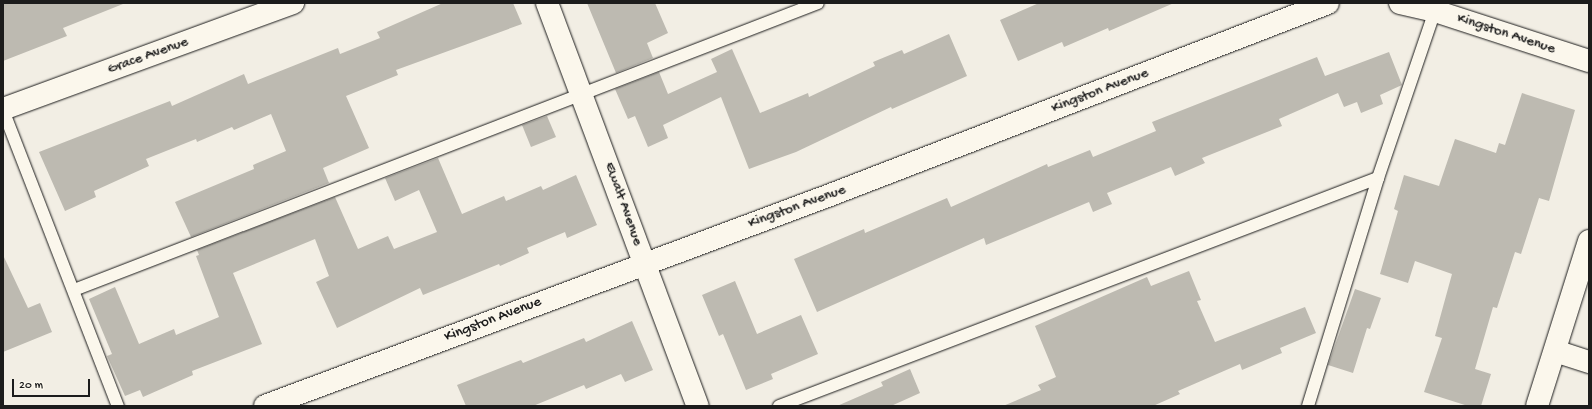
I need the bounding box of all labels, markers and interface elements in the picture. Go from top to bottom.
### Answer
street label: Kingston Avenue [1455,10,1557,58]
street label: Grace Avenue [105,33,191,79]
street label: Kingston Avenue [1049,64,1151,118]
street label: Ewalt Avenue [600,160,646,248]
street label: Kingston Avenue [746,181,848,233]
street label: Kingston Avenue [442,293,544,347]
scale bar [14,371,92,397]
text: 20 m [19,379,43,393]

